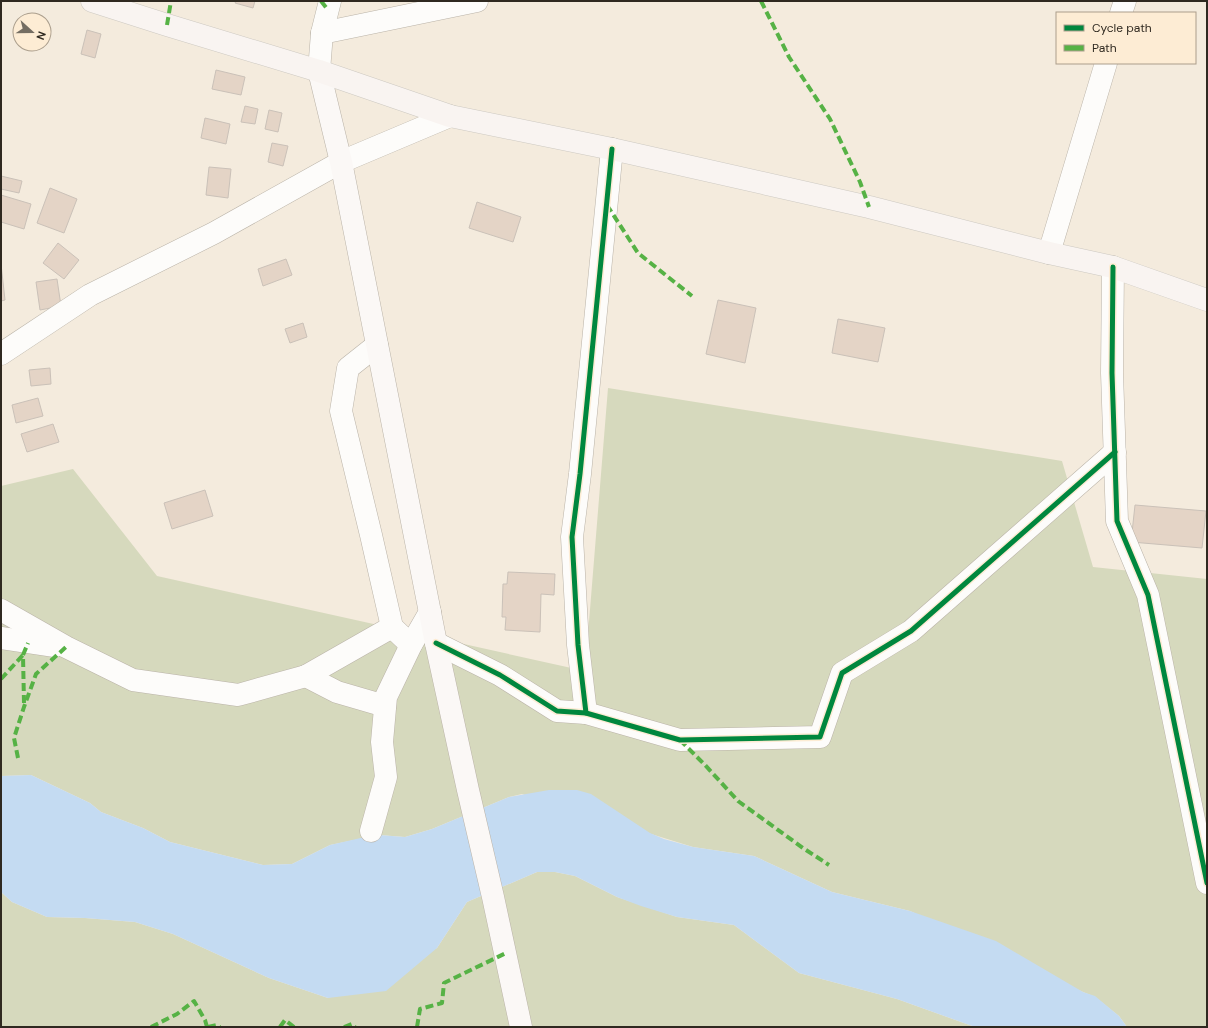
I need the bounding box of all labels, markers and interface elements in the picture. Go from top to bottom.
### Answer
north arrow [12,12,52,52]
legend [1056,12,1196,64]
text: Cycle path [1092,20,1152,36]
text: N [33,29,49,42]
text: Path [1092,40,1117,56]

